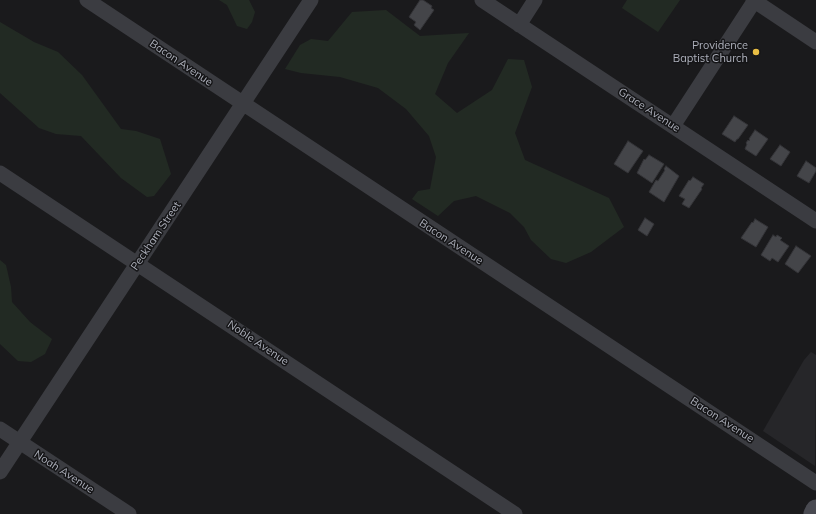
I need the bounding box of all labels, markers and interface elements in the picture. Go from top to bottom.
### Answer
street label: Bacon Avenue [147,37,215,89]
place label: Providence Baptist Church [673,39,748,65]
marker: Providence Baptist Church [751,47,761,57]
street label: Grace Avenue [616,85,682,135]
street label: Peckham Street [128,199,184,273]
street label: Bacon Avenue [417,216,485,268]
street label: Noble Avenue [225,318,291,368]
street label: Bacon Avenue [688,394,756,446]
street label: Noah Avenue [32,448,96,496]

